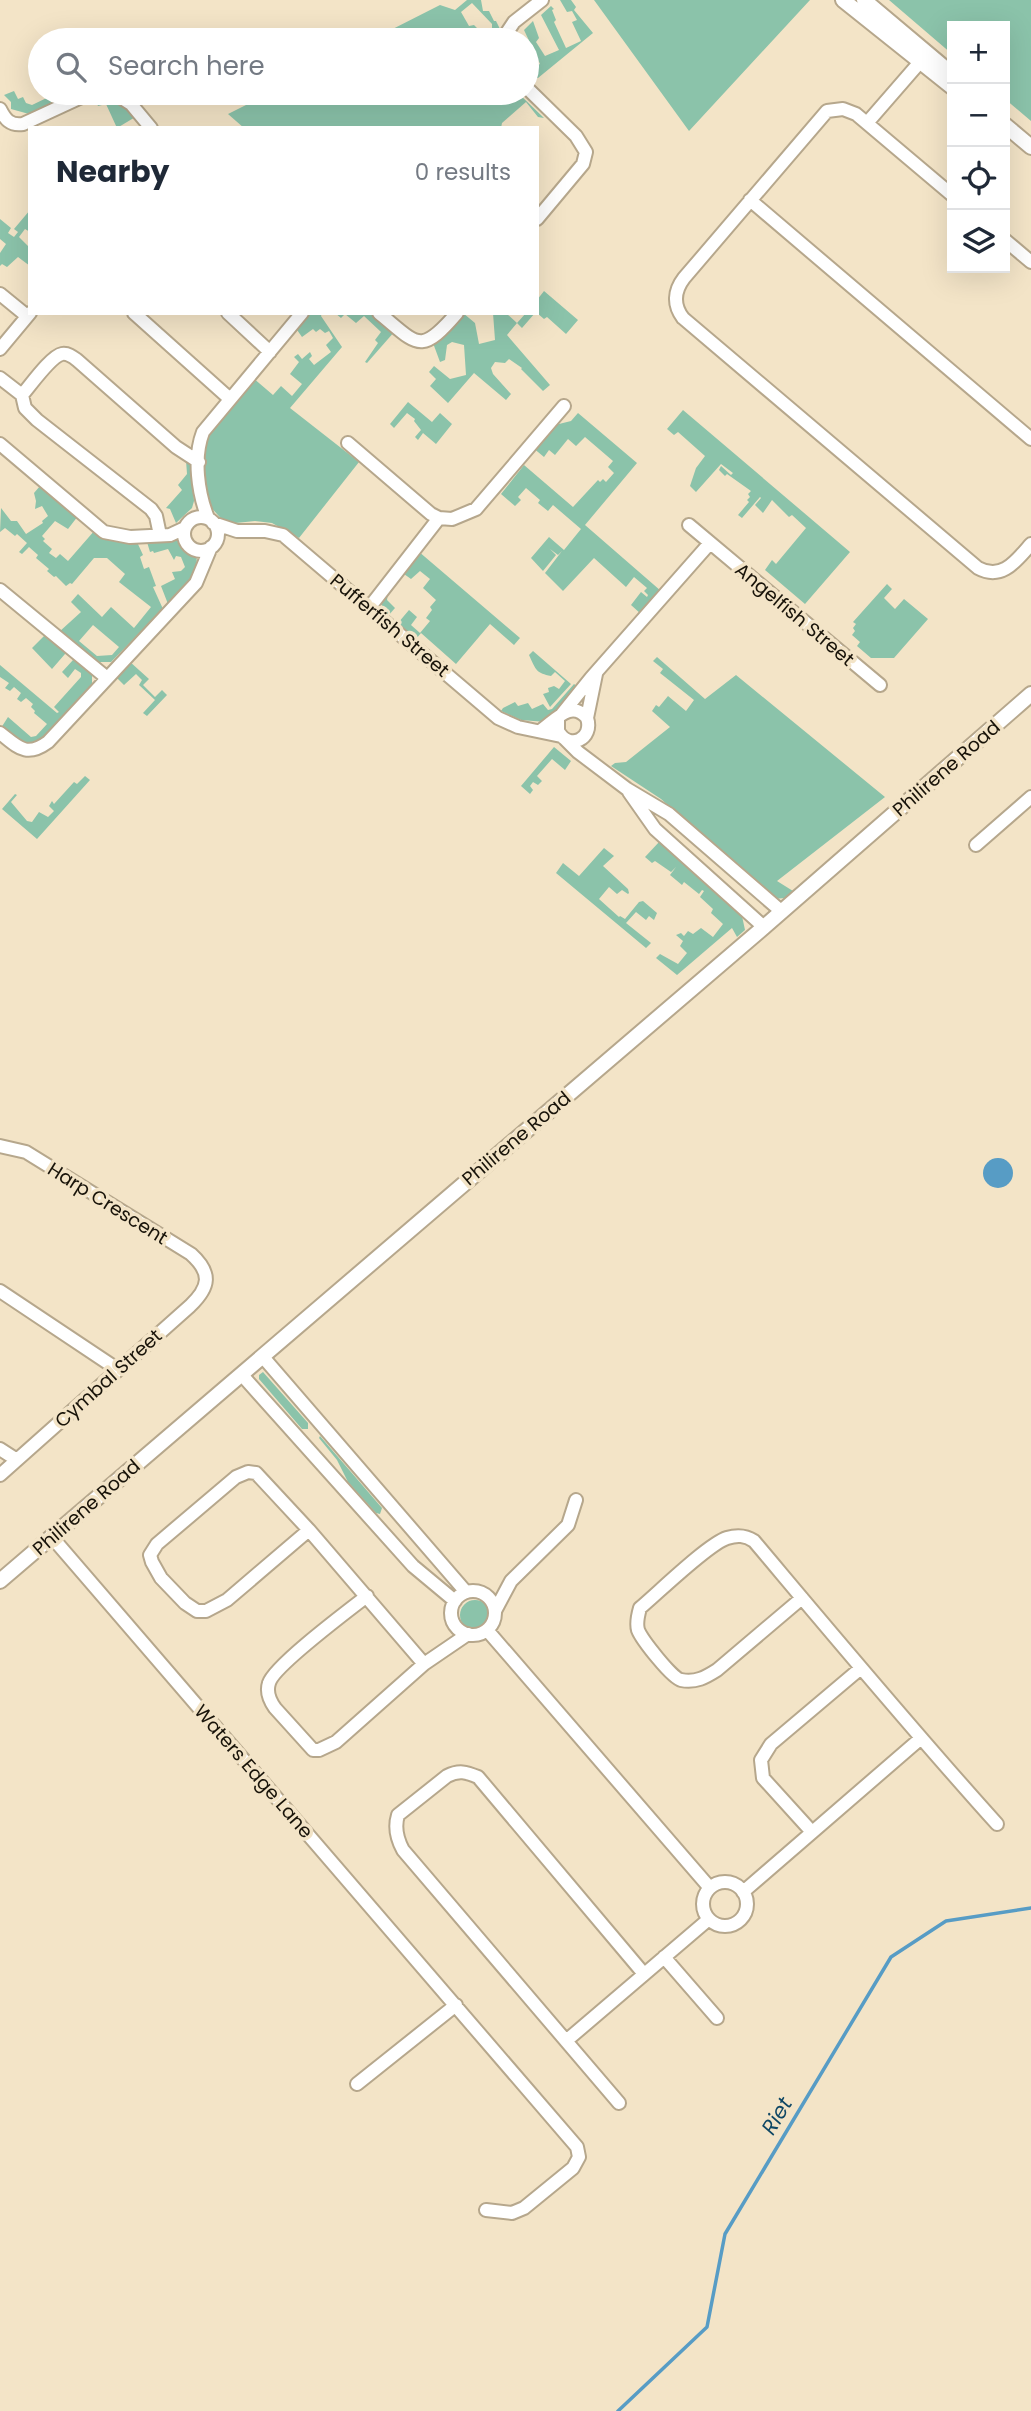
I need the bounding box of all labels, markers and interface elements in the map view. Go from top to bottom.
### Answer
map controls [947,21,1010,273]
button: + [947,21,1010,84]
search box [28,28,539,105]
icon: search [52,48,90,86]
text: Search here [108,48,265,84]
button: − [947,84,1010,147]
button: locate [947,147,1010,210]
text: Nearby [56,150,170,193]
text: 0 results [415,156,511,188]
button: layers [947,210,1010,273]
street label: Angelfish Street [729,556,860,672]
street label: Pufferfish Street [324,567,455,683]
street label: Philirene Road [887,714,1006,823]
street label: Philirene Road [456,1085,577,1192]
street label: Harp Crescent [43,1156,173,1251]
street label: Cymbal Street [49,1323,168,1434]
street label: Philirene Road [27,1453,146,1562]
street label: Waters Edge Lane [188,1699,319,1844]
water label: Riet [754,2091,799,2140]

